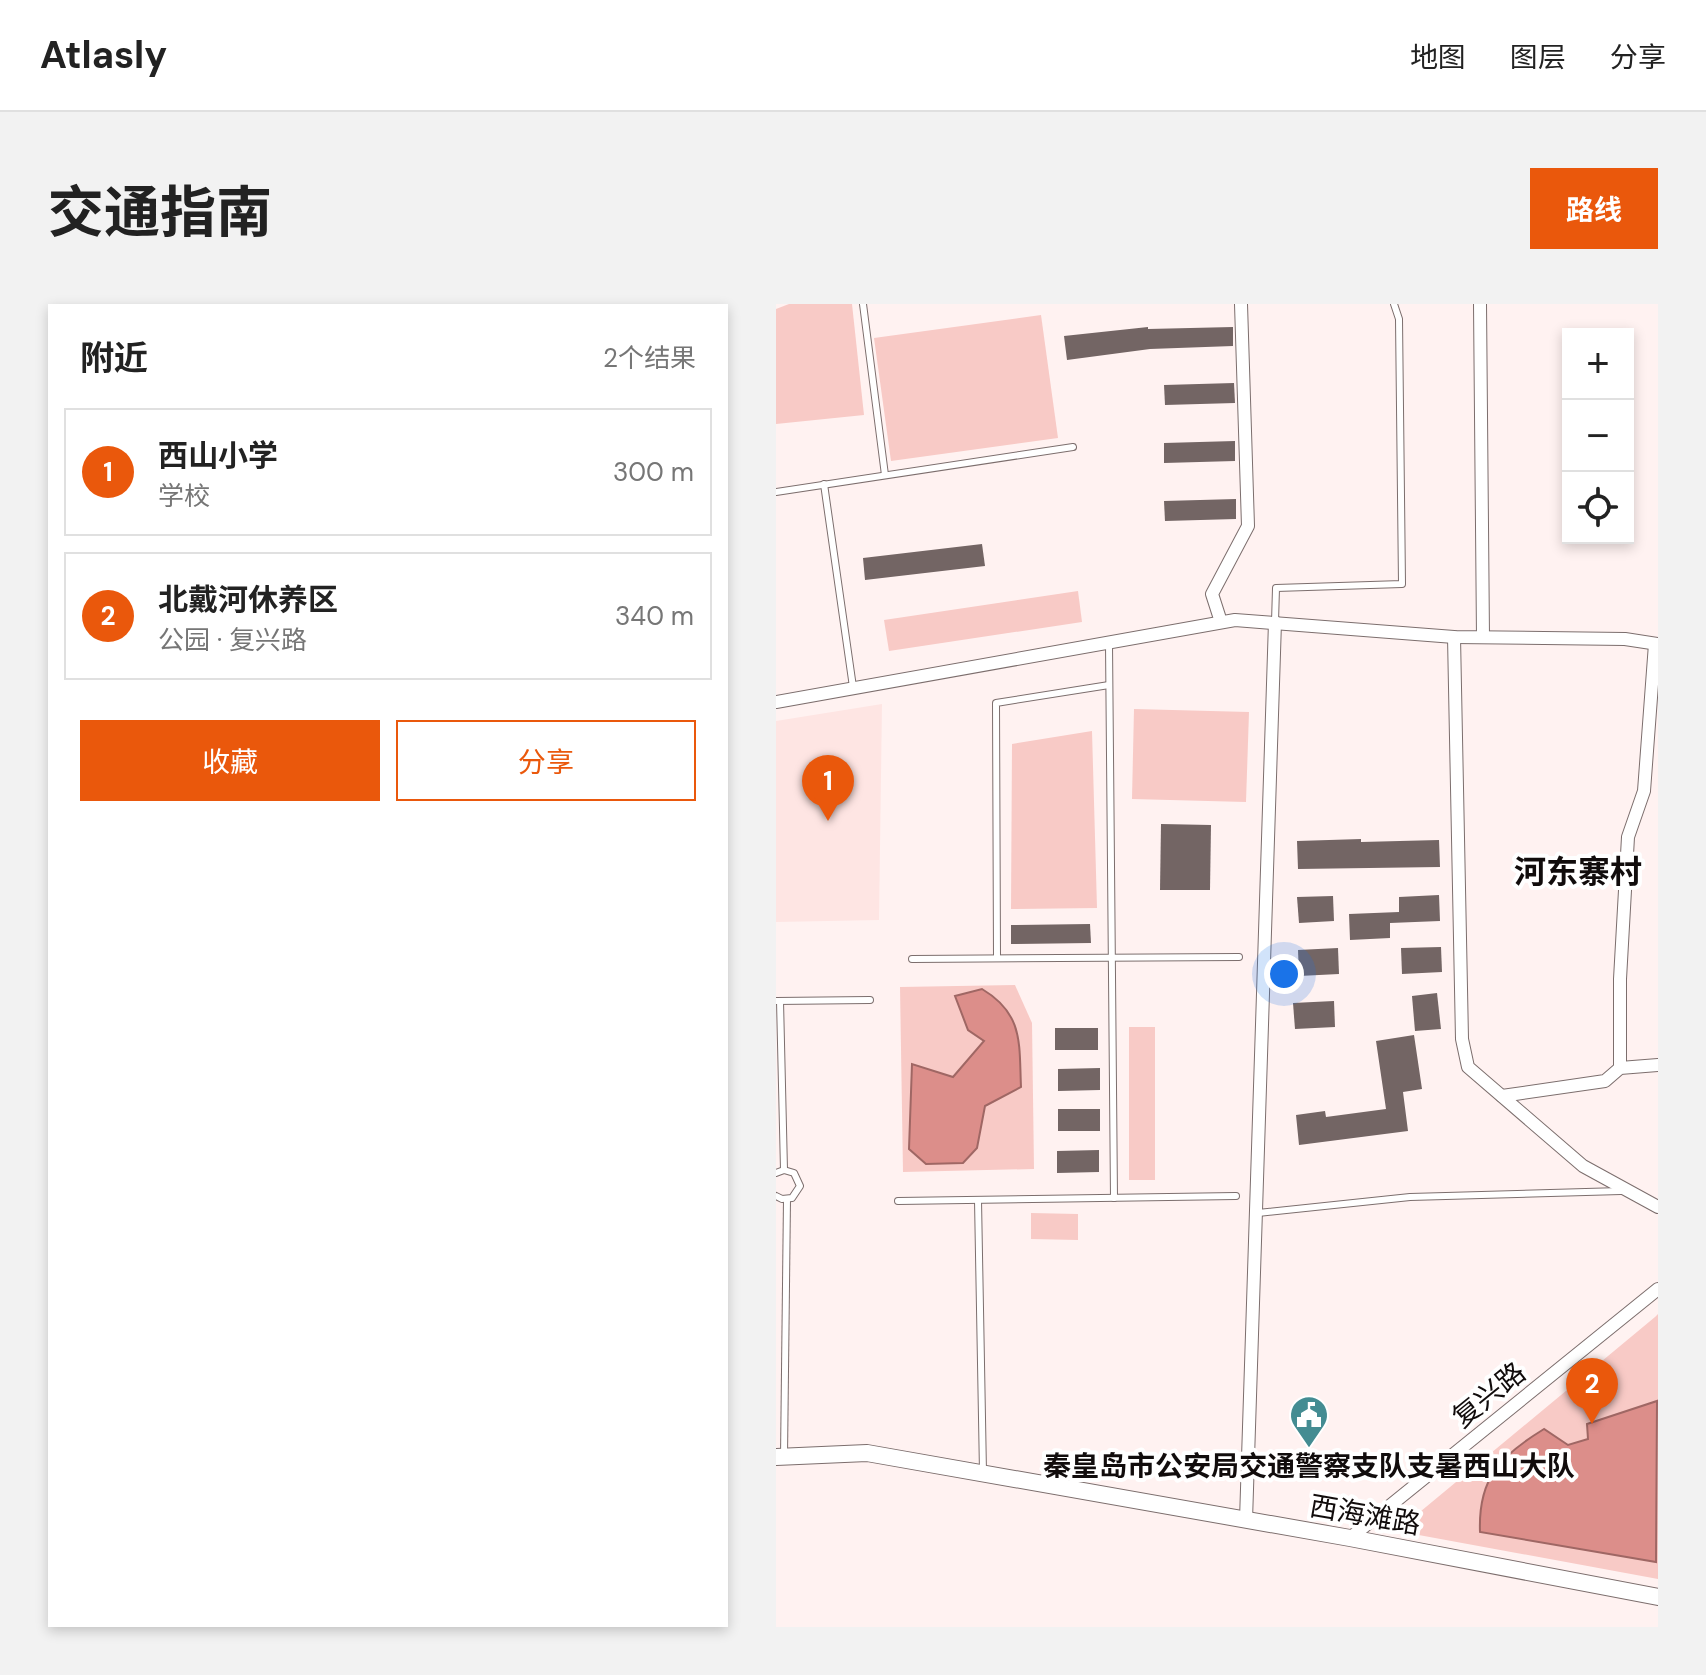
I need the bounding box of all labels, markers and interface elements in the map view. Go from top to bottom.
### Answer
text: Atlasly [40,30,167,80]
text: 地图 [1410,39,1466,76]
text: 图层 [1510,39,1566,76]
text: 分享 [1610,39,1666,76]
button: 路线 [1530,168,1658,249]
text: 交通指南 [48,176,272,249]
map controls [1562,328,1634,544]
button: + [1562,328,1634,400]
text: 附近 [80,336,148,381]
text: 2个结果 [603,341,696,375]
button: − [1562,400,1634,472]
text: 西山小学 [158,436,278,475]
text: 1 [103,455,113,489]
text: 300 m [613,455,694,489]
button: locate [1562,472,1634,544]
text: 学校 [158,479,210,513]
text: 北戴河休养区 [158,580,338,619]
text: 2 [100,599,116,633]
text: 340 m [615,599,694,633]
text: 公园 · 复兴路 [158,623,307,657]
button: 收藏 [80,720,380,801]
button: 分享 [396,720,696,801]
pin: 1 [802,755,854,821]
district label: 河东寨村 [1514,851,1642,893]
your location [1264,954,1304,994]
street label: 复兴路 [1445,1354,1533,1436]
pin: 2 [1566,1358,1618,1424]
public building icon: 秦皇岛市公安局交通警察支队支暑西山大队 [1288,1394,1330,1449]
place label: 秦皇岛市公安局交通警察支队支暑西山大队 [1043,1448,1575,1485]
street label: 西海滩路 [1307,1487,1423,1543]

